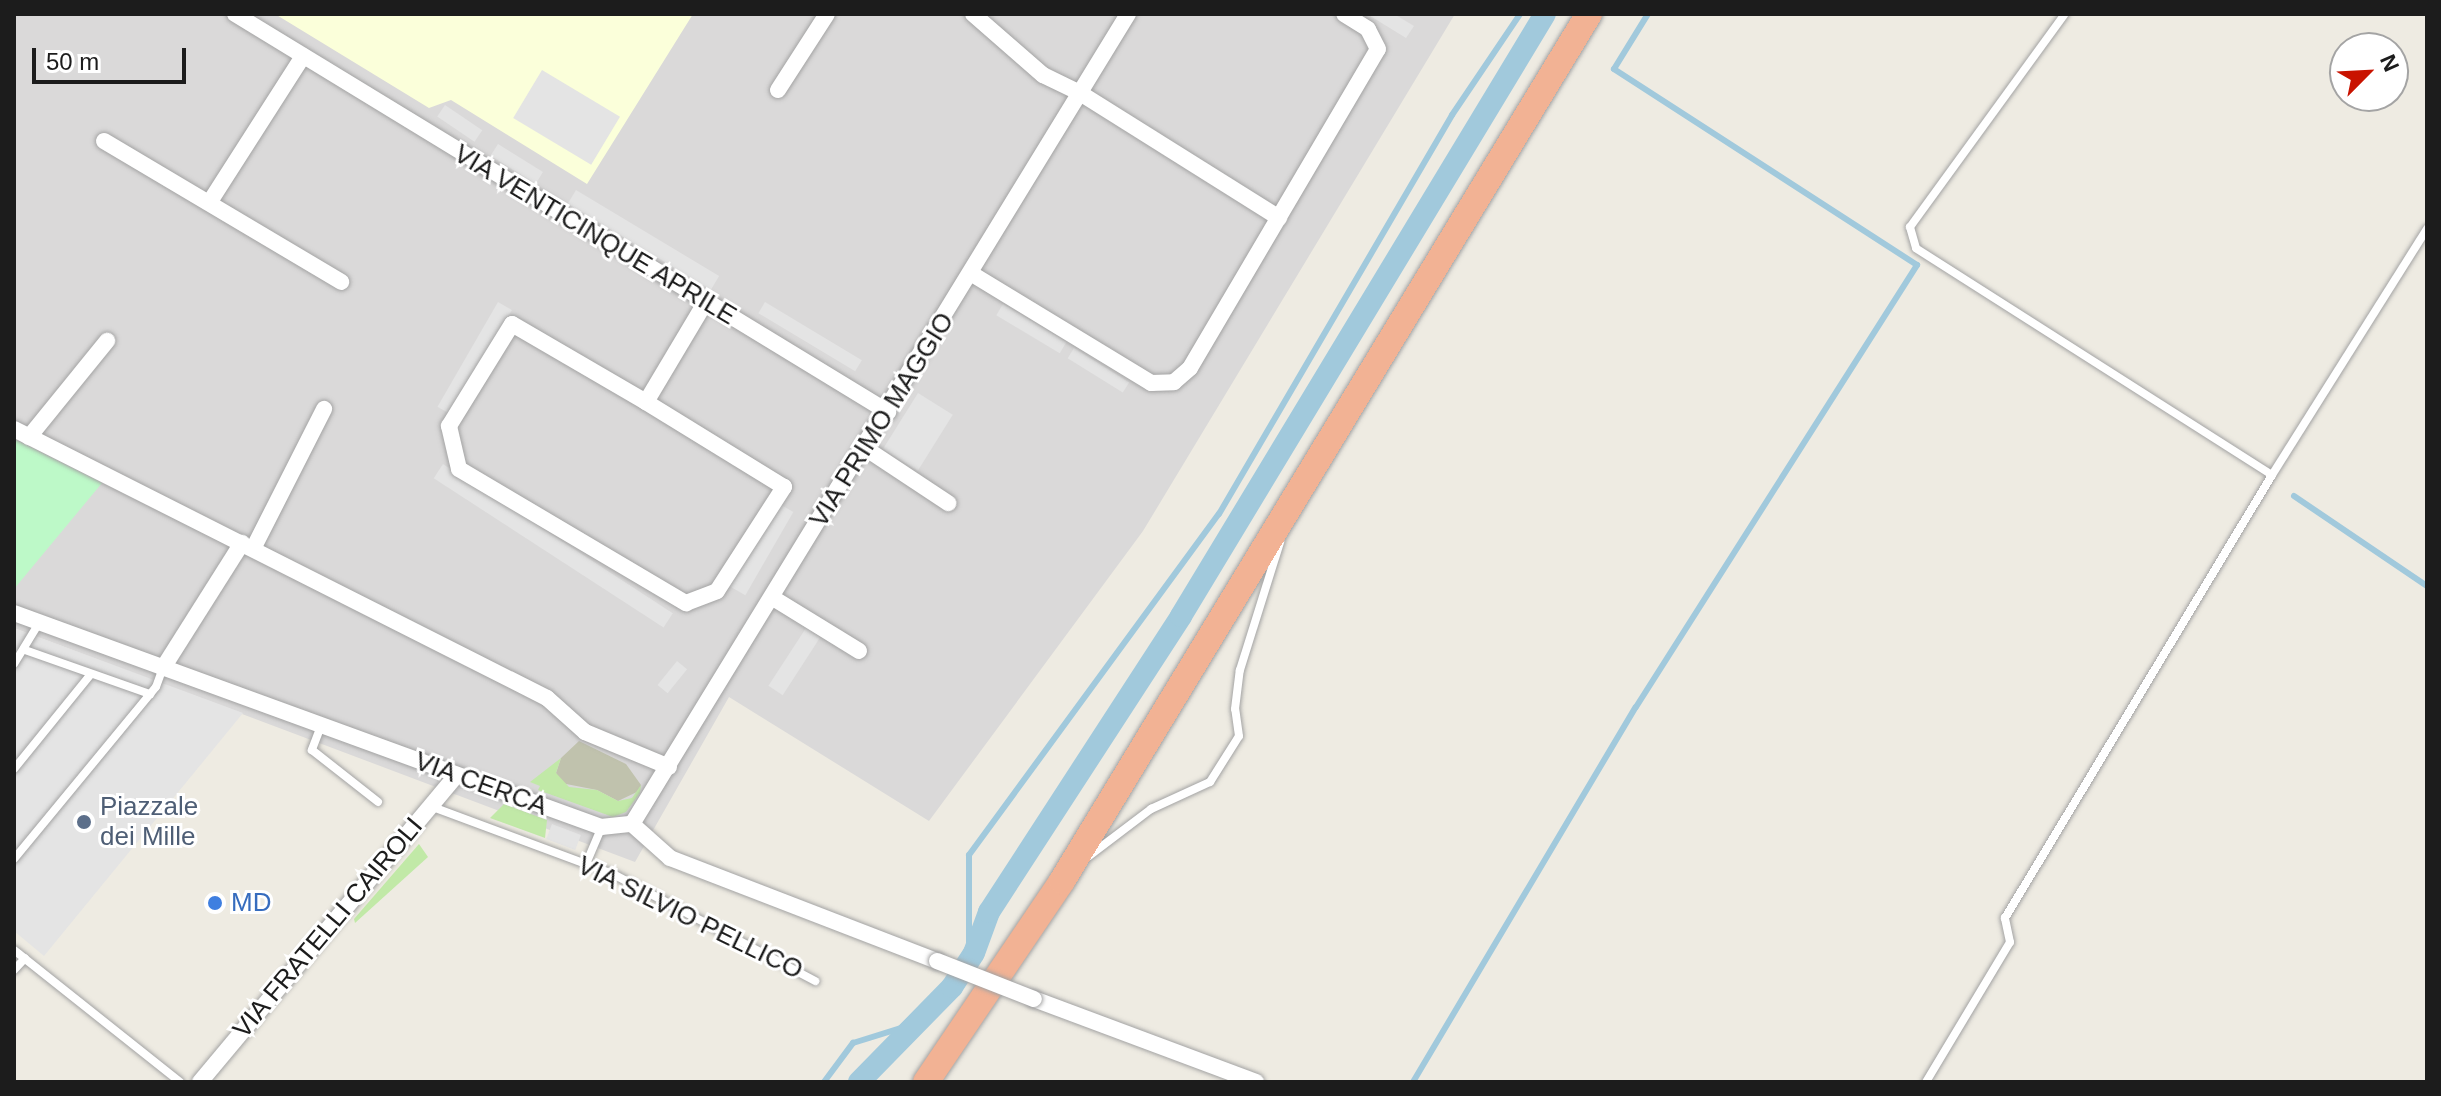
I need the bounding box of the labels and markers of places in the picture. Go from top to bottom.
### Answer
place label: Piazzale dei Mille [100,791,198,852]
marker: Piazzale dei Mille [75,813,93,831]
place label: MD [231,887,271,919]
marker: MD [206,894,224,912]

